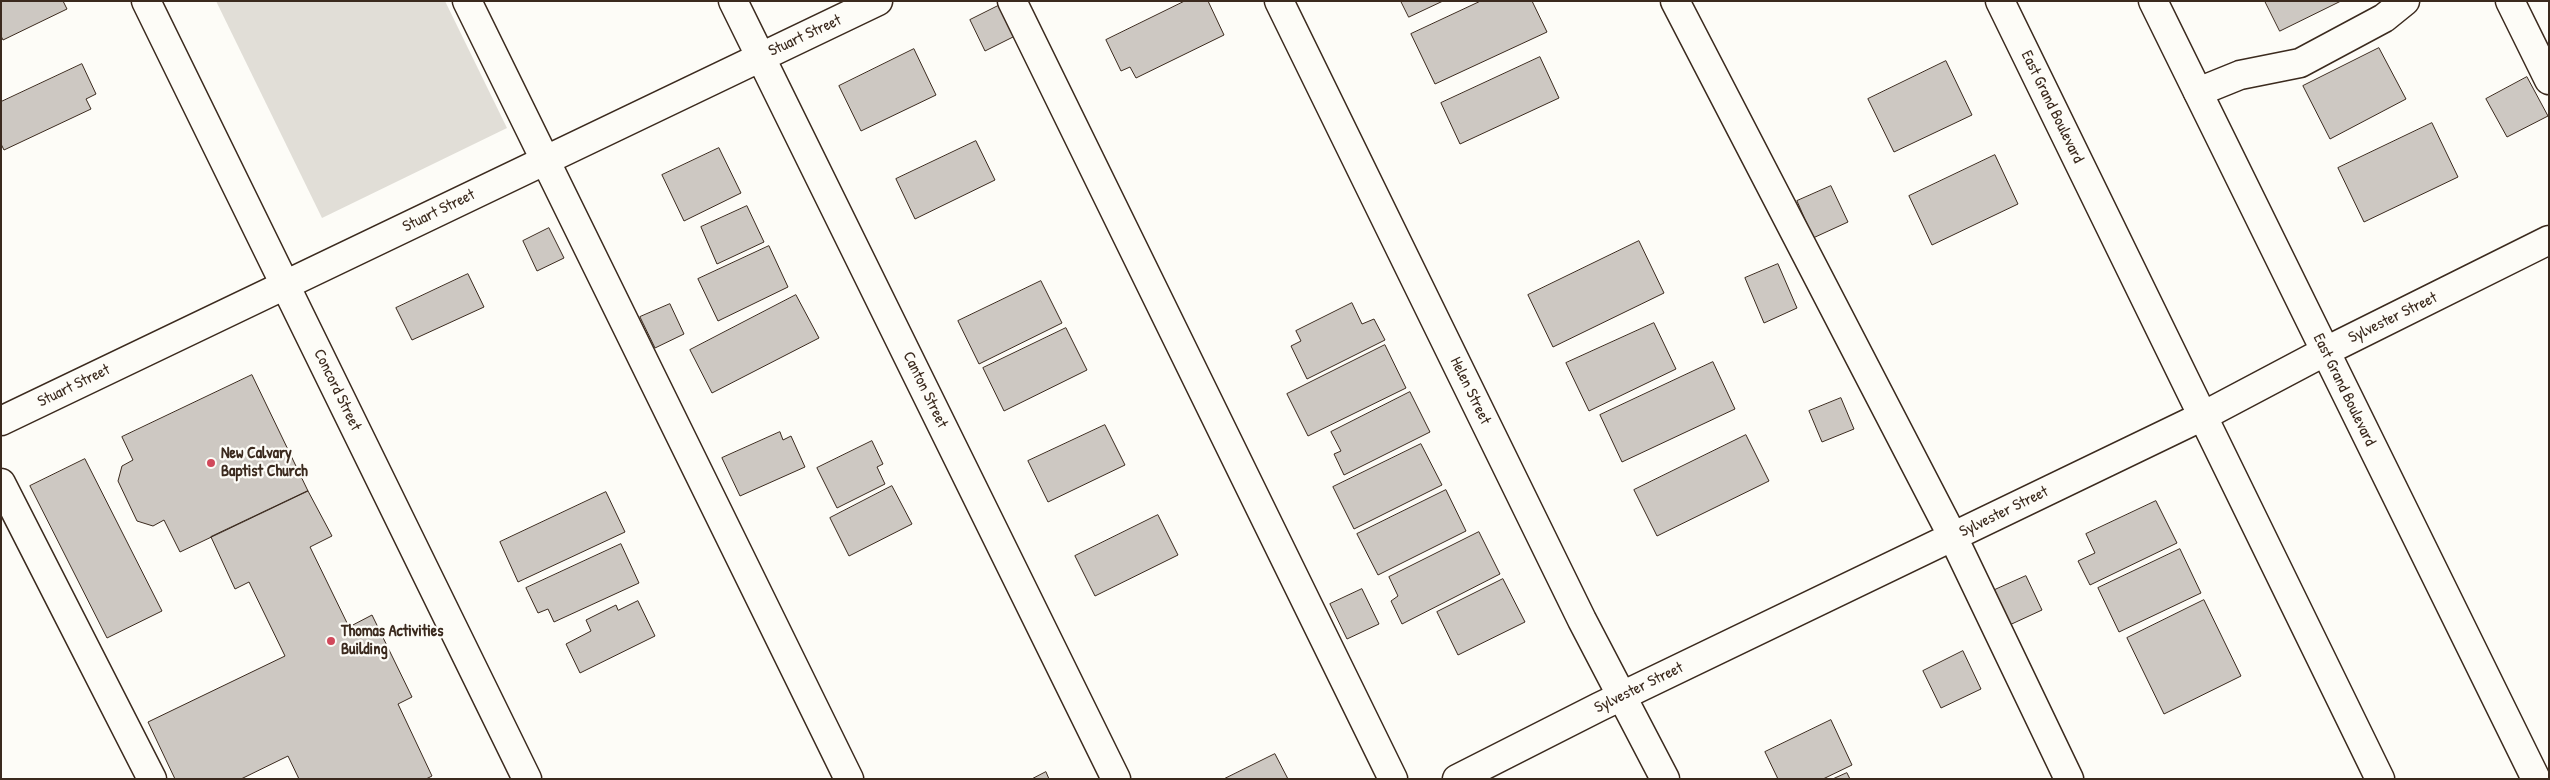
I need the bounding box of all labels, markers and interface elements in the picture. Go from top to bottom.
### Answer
street label: Stuart Street [766,11,844,61]
street label: East Grand Boulevard [2016,48,2088,166]
street label: Stuart Street [400,185,478,237]
street label: Sylvester Street [2346,288,2440,348]
street label: East Grand Boulevard [2308,331,2380,449]
street label: Concord Street [309,346,365,434]
street label: Canton Street [898,349,952,431]
street label: Helen Street [1445,354,1495,428]
street label: Stuart Street [35,360,113,412]
place label: New Calvary Baptist Church [221,444,308,482]
marker: New Calvary Baptist Church [205,457,217,469]
street label: Sylvester Street [1957,482,2051,542]
place label: Thomas Activities Building [341,622,443,660]
marker: Thomas Activities Building [325,635,337,647]
street label: Sylvester Street [1592,658,1686,718]

